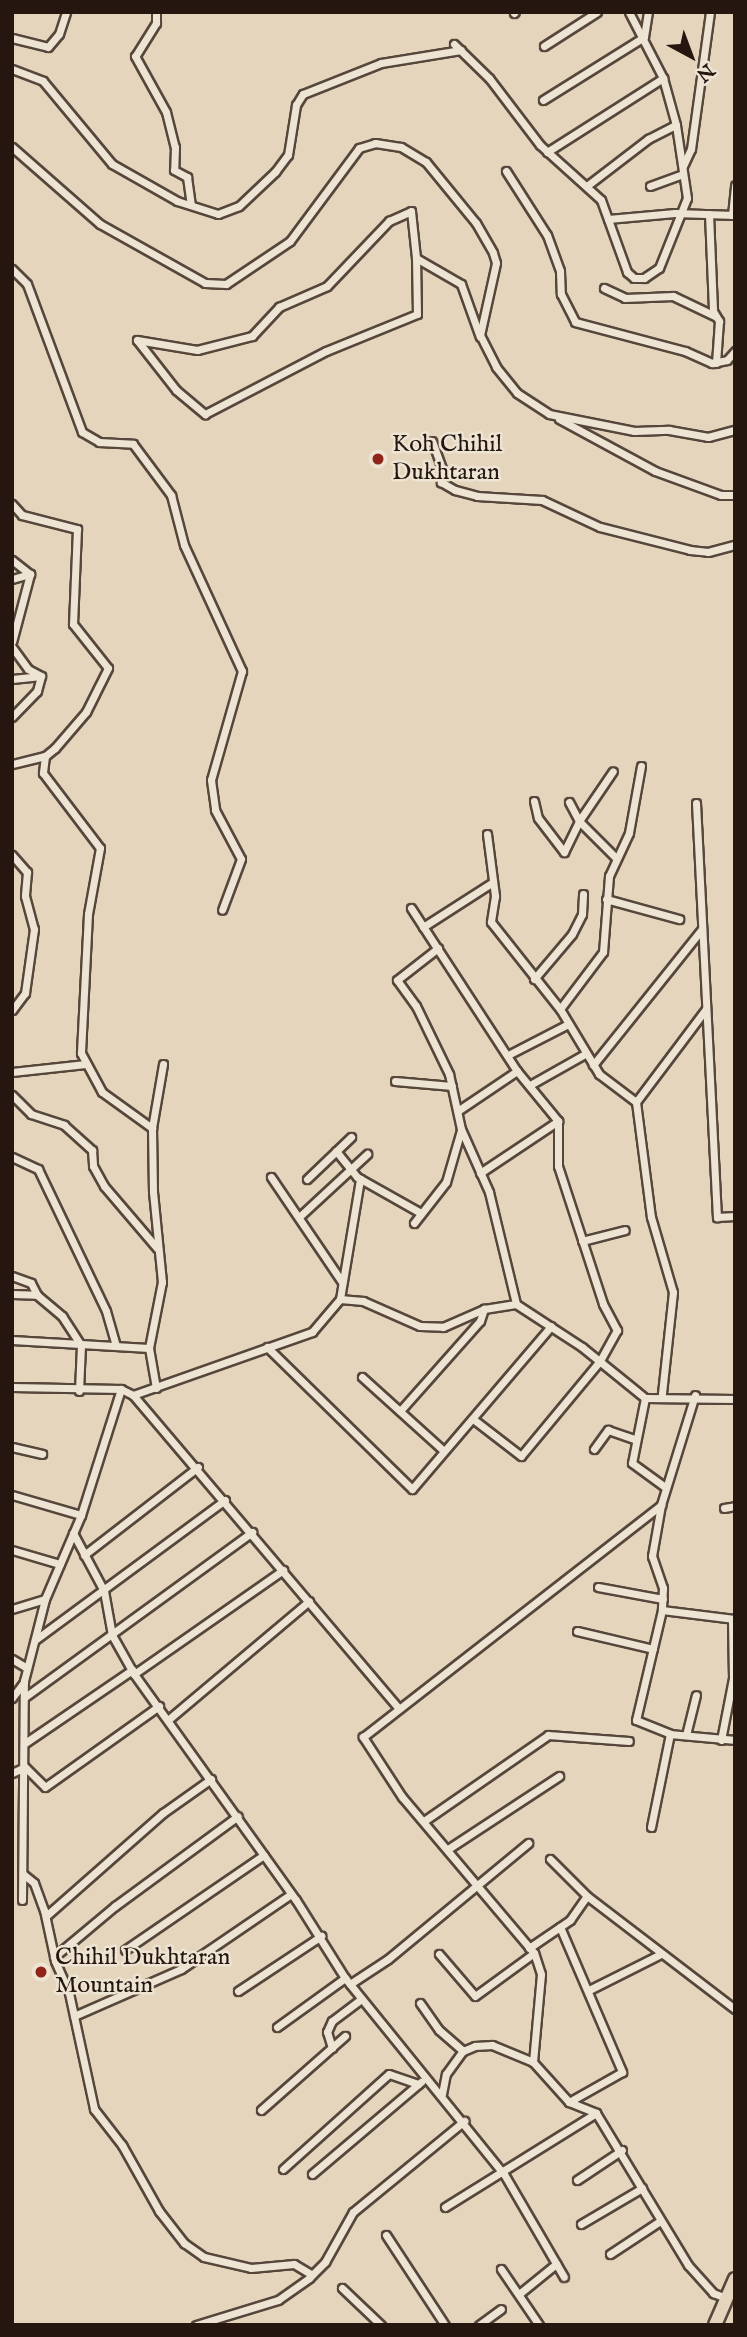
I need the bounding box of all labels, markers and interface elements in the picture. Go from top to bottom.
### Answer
north arrow [656,21,726,91]
text: N [691,57,719,86]
place label: Koh Chihil Dukhtaran [392,431,502,487]
marker: Koh Chihil Dukhtaran [370,451,386,467]
place label: Chihil Dukhtaran Mountain [55,1944,230,2000]
marker: Chihil Dukhtaran Mountain [33,1964,49,1980]

